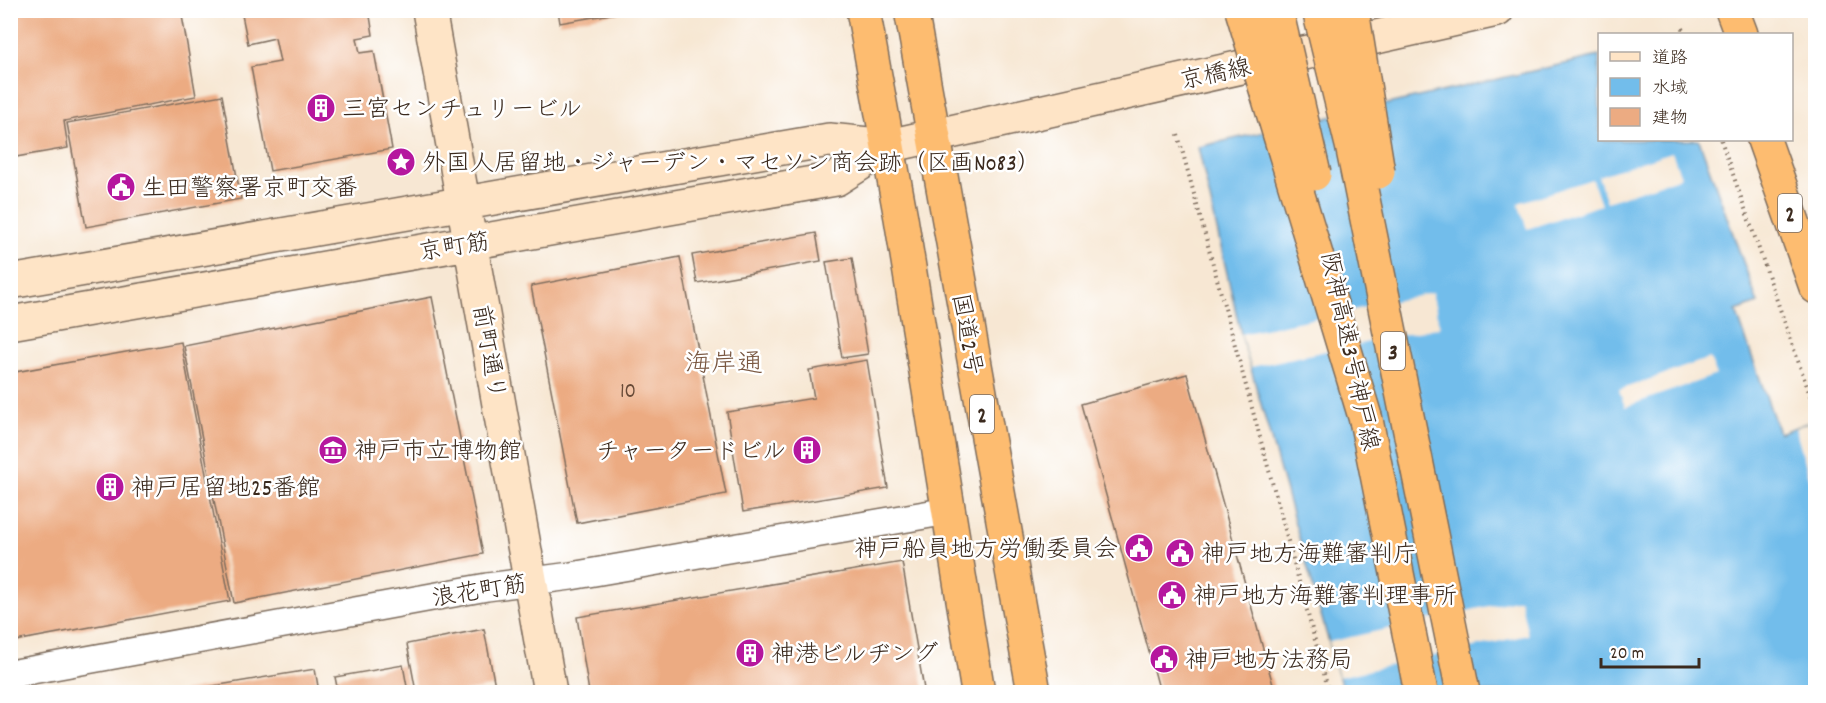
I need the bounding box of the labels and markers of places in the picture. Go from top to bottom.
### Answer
building icon: 三宮センチュリービル [305,92,337,124]
place label: 三宮センチュリービル [342,94,582,128]
place icon: 外国人居留地・ジャーデン・マセソン商会跡（区画No83） [385,146,417,178]
place label: 外国人居留地・ジャーデン・マセソン商会跡（区画No83） [422,148,1041,182]
public building icon: 生田警察署京町交番 [105,171,137,203]
place label: 生田警察署京町交番 [142,173,358,207]
museum icon: 神戸市立博物館 [317,434,349,466]
building icon: チャータードビル [791,434,823,466]
place label: 神戸市立博物館 [354,436,522,470]
place label: チャータードビル [595,436,786,470]
building icon: 神戸居留地25番館 [94,471,126,503]
place label: 神戸居留地25番館 [131,473,321,507]
public building icon: 神戸船員地方労働委員会 [1123,532,1155,564]
place label: 神戸船員地方労働委員会 [854,534,1118,568]
public building icon: 神戸地方海難審判庁 [1164,537,1196,569]
place label: 神戸地方海難審判庁 [1201,539,1417,573]
public building icon: 神戸地方海難審判理事所 [1156,579,1188,611]
place label: 神戸地方海難審判理事所 [1193,581,1457,615]
building icon: 神港ビルヂング [734,637,766,669]
place label: 神港ビルヂング [771,639,939,673]
public building icon: 神戸地方法務局 [1148,643,1180,675]
place label: 神戸地方法務局 [1185,645,1353,679]

